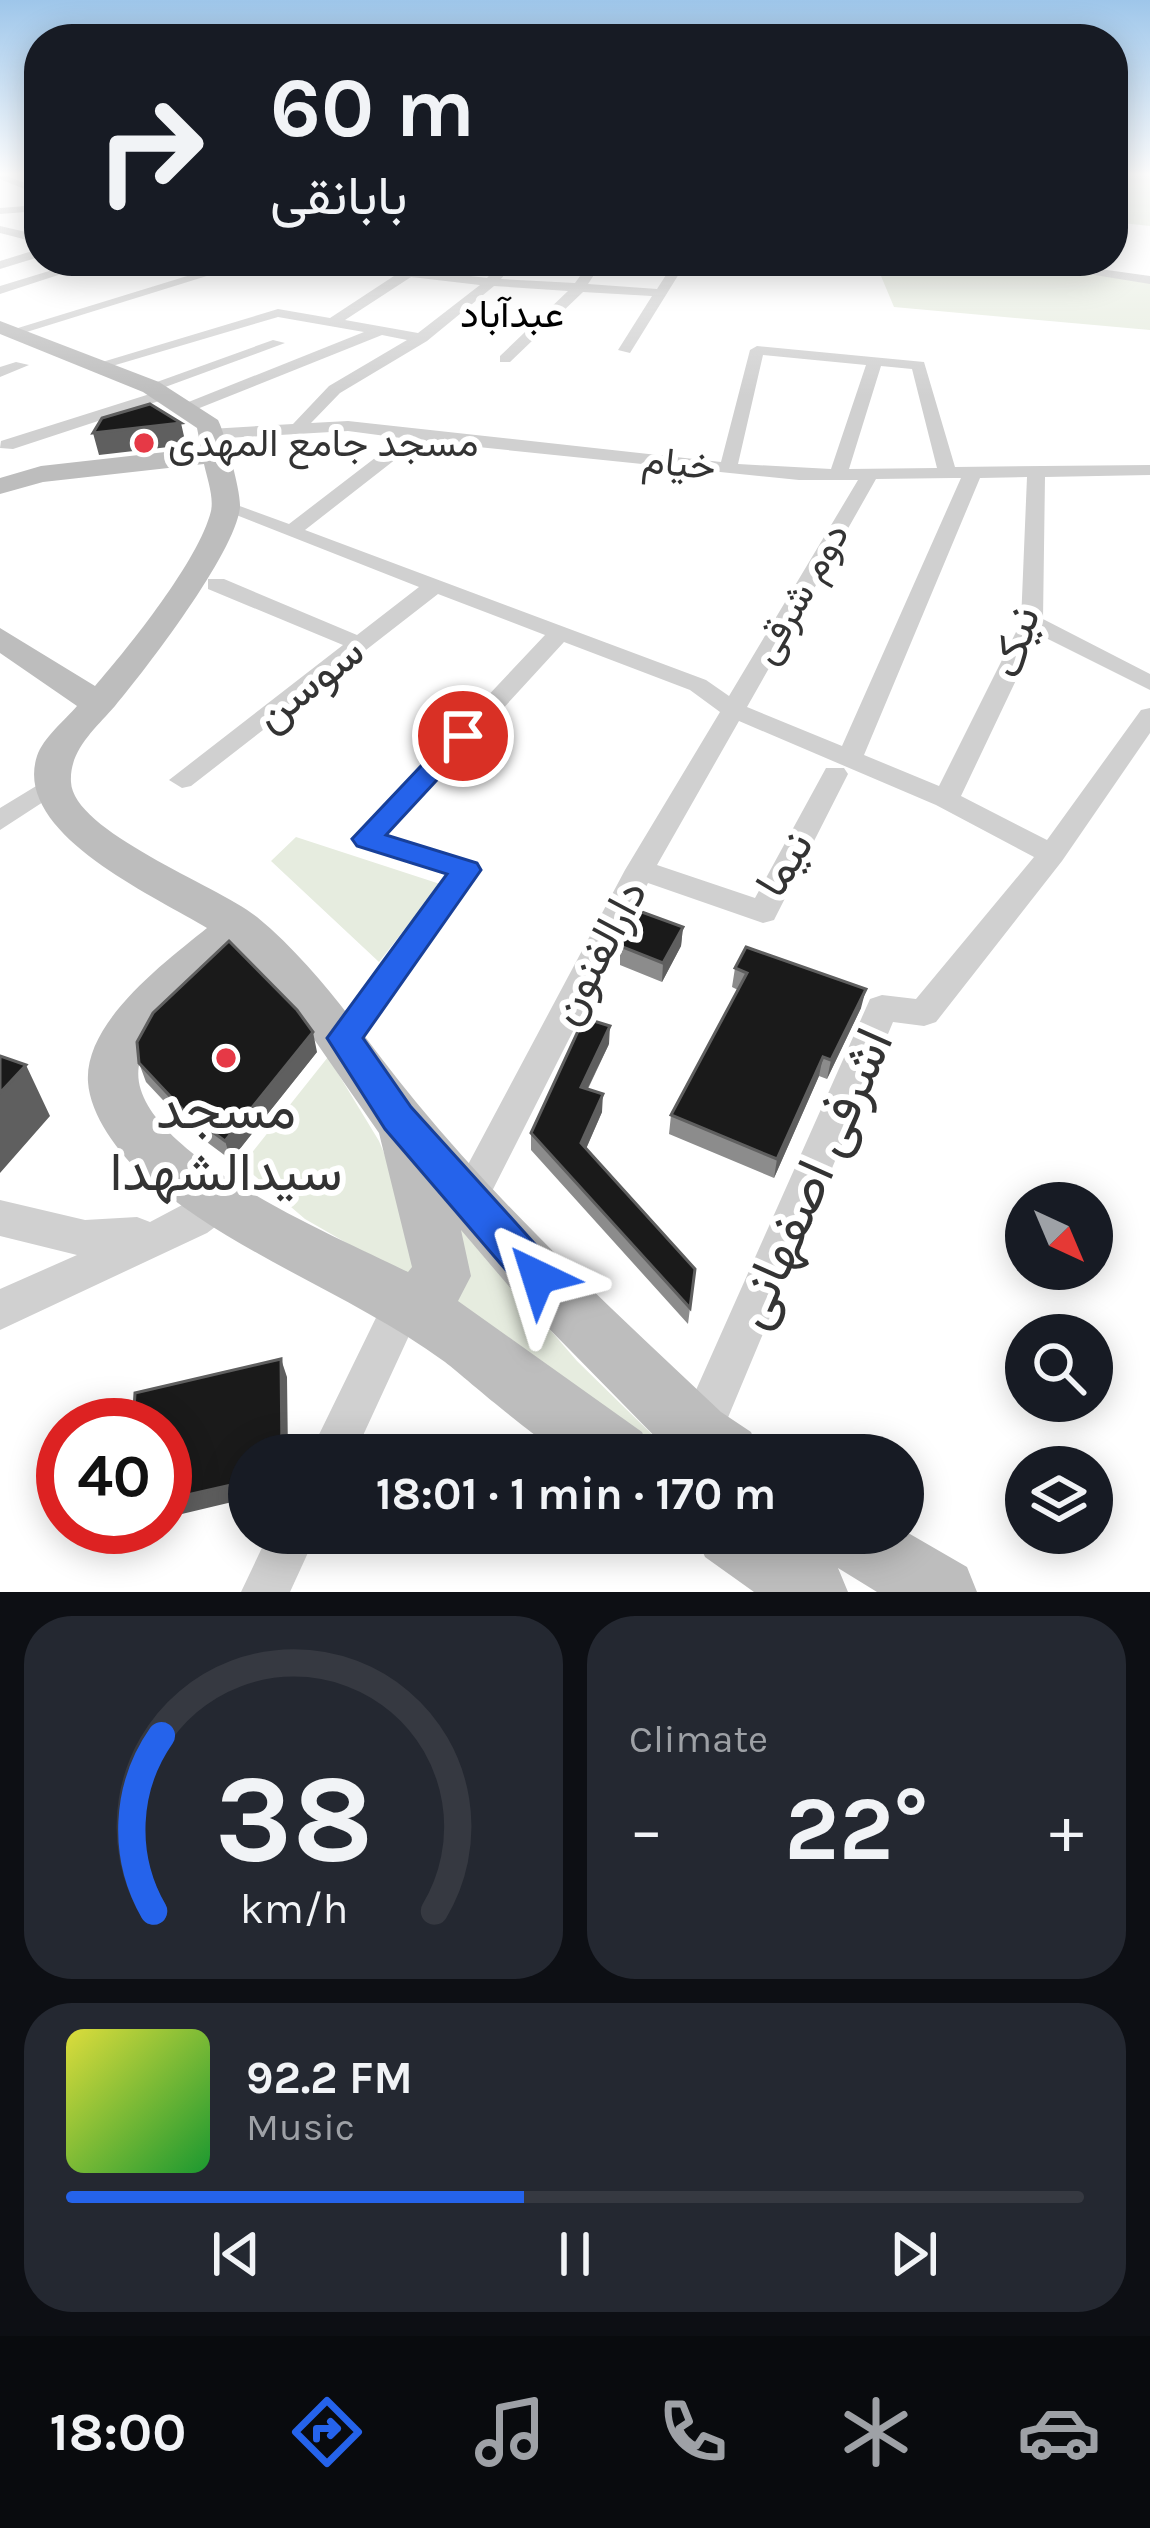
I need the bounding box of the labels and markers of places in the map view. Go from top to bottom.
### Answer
place label: مسجد جامع المهدی [168,420,478,470]
marker: مسجد جامع المهدی [131,430,157,456]
pin [412,685,514,787]
marker: مسجد سیدالشهدا [213,1045,239,1071]
place label: مسجد سیدالشهدا [110,1078,342,1205]

